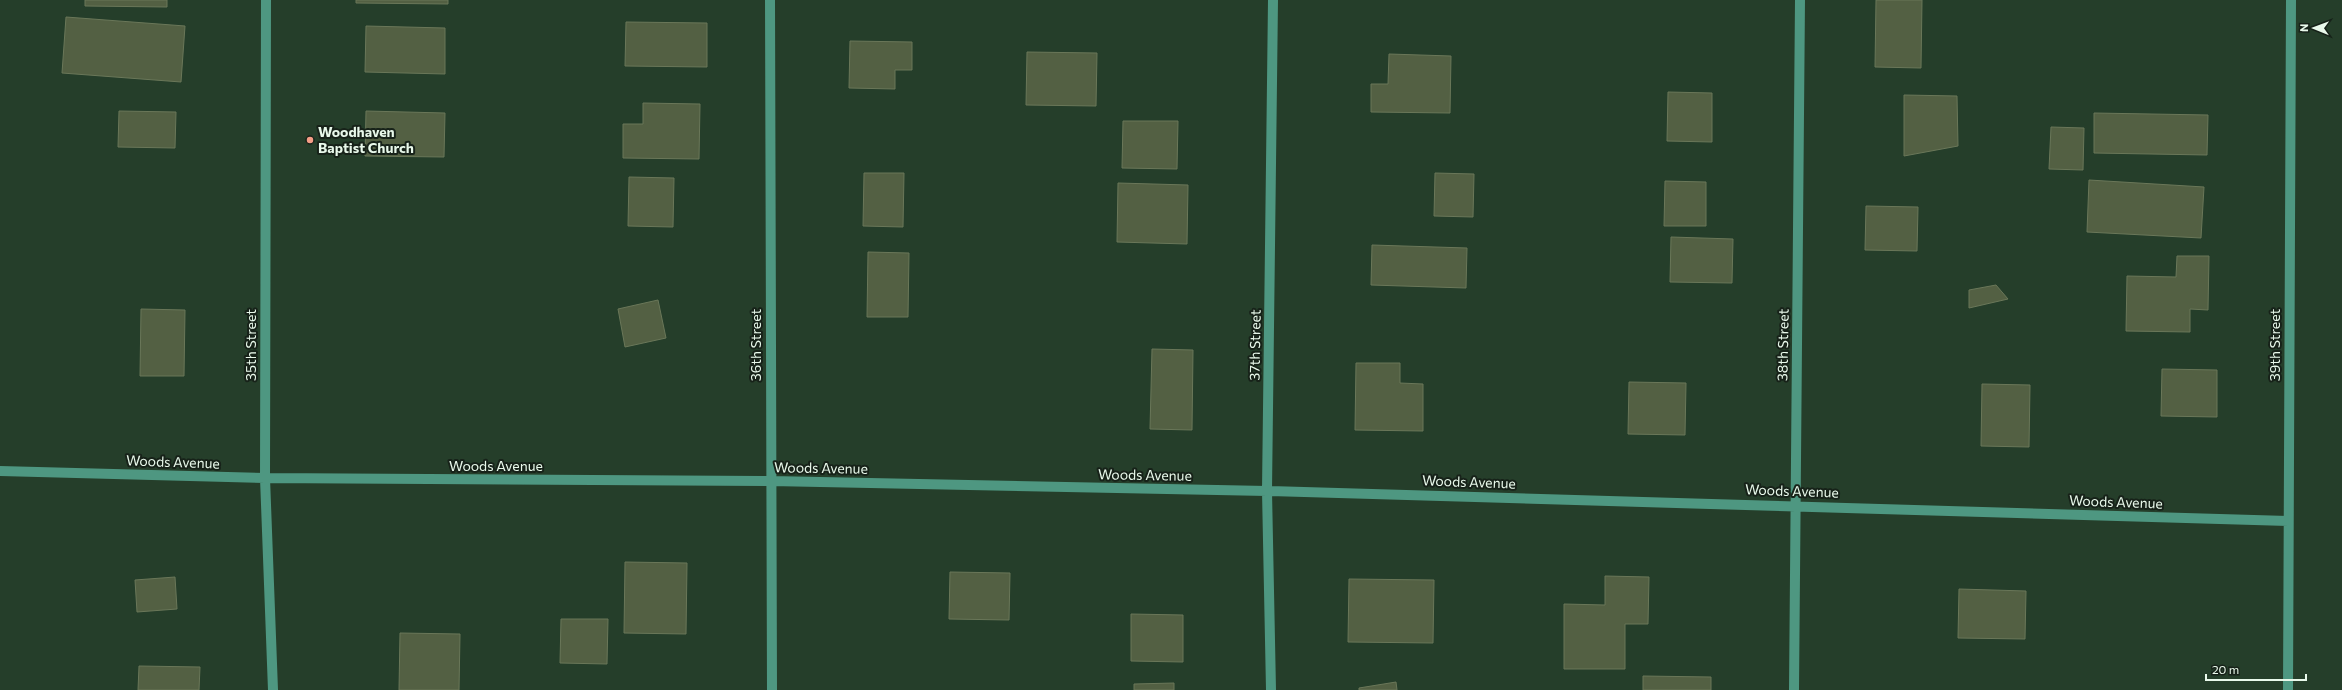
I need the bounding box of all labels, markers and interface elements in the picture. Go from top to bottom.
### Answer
north arrow [2294,8,2334,48]
text: N [2297,24,2310,32]
place label: Woodhaven Baptist Church [318,123,414,156]
marker: Woodhaven Baptist Church [305,135,315,145]
street label: 36th Street [747,308,764,381]
street label: 38th Street [1773,308,1792,381]
street label: 39th Street [2266,308,2283,381]
street label: 35th Street [242,309,259,381]
street label: 37th Street [1245,309,1264,381]
street label: Woods Avenue [126,451,220,472]
street label: Woods Avenue [449,457,543,474]
street label: Woods Avenue [774,458,868,477]
street label: Woods Avenue [1098,465,1192,484]
street label: Woods Avenue [1422,471,1516,492]
street label: Woods Avenue [1745,480,1839,501]
street label: Woods Avenue [2069,491,2163,512]
scale bar [2206,656,2306,682]
text: 20 m [2212,662,2239,676]

